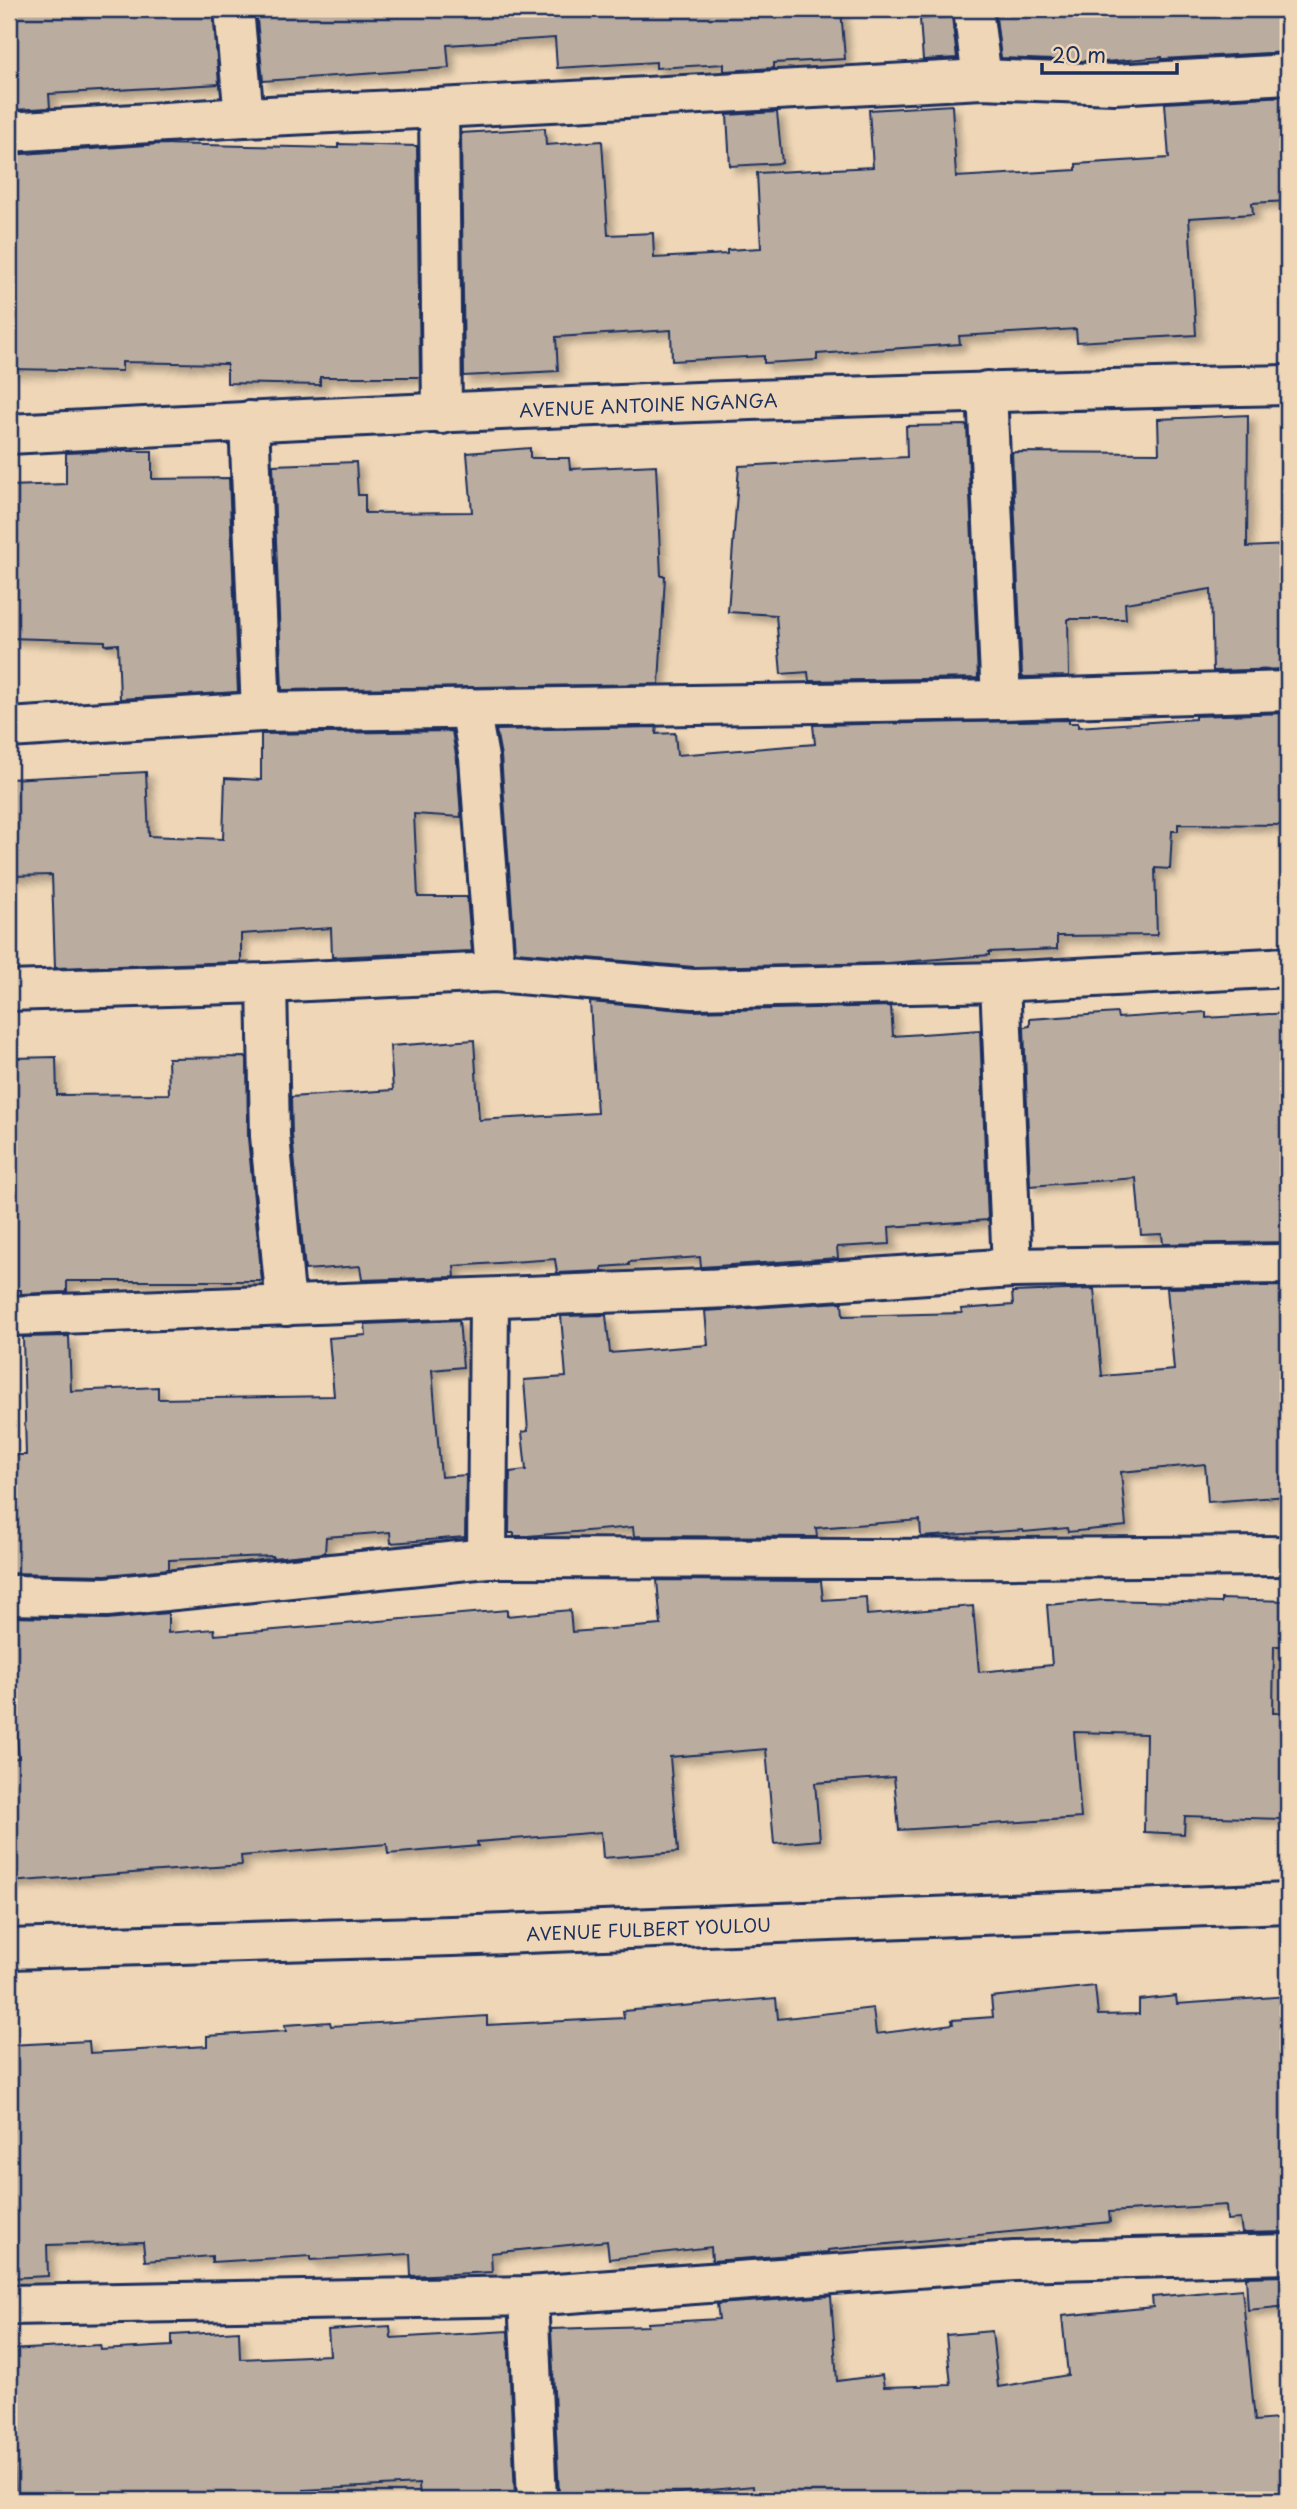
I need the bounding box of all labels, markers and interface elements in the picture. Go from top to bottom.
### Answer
scale bar [1042,32,1176,76]
text: 20 m [1052,38,1106,70]
street label: AVENUE ANTOINE NGANGA [519,386,778,423]
street label: AVENUE FULBERT YOULOU [526,1910,772,1947]

